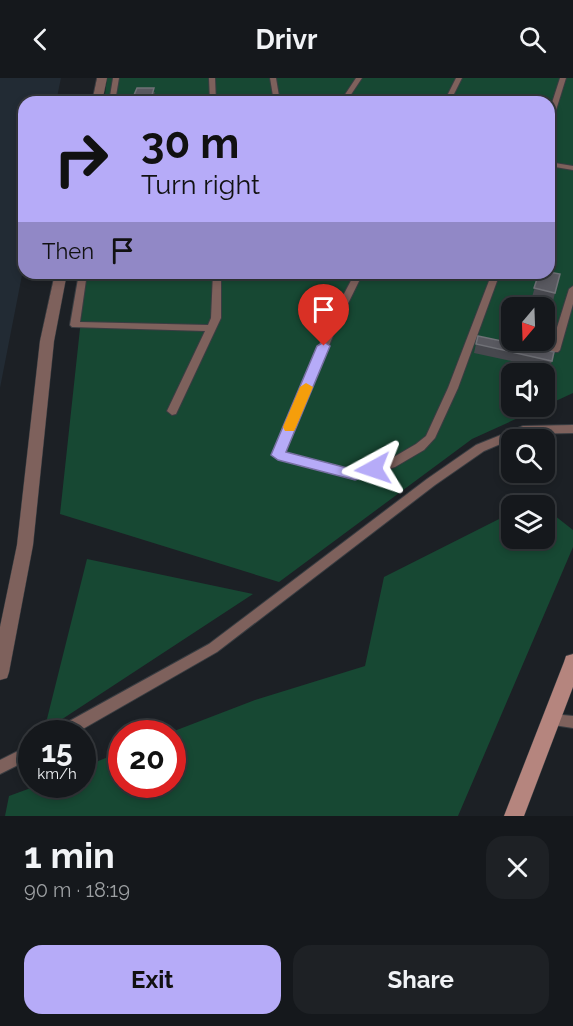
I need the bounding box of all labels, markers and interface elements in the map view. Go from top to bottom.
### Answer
icon: back [24,23,57,56]
icon: search [516,23,549,56]
text: Drivr [256,24,317,55]
text: 30 m [141,119,239,168]
icon: right [42,120,120,198]
text: Turn right [141,169,260,200]
icon: arrive [106,234,139,267]
text: Then [42,238,94,264]
pin [298,284,349,346]
icon: arrive [307,293,340,326]
north arrow [501,297,555,351]
map controls [501,297,555,549]
button: sound [501,363,555,417]
button: search [501,429,555,483]
position arrow [341,437,405,501]
button: layers [501,495,555,549]
speed limit sign: 20 [108,720,186,798]
text: 15 [41,734,73,769]
text: km/h [37,765,77,783]
text: 1 min [24,834,115,876]
button: close [486,836,549,899]
text: 90 m · 18:19 [24,878,130,902]
button: Exit [24,945,281,1014]
button: Share [293,945,549,1014]

